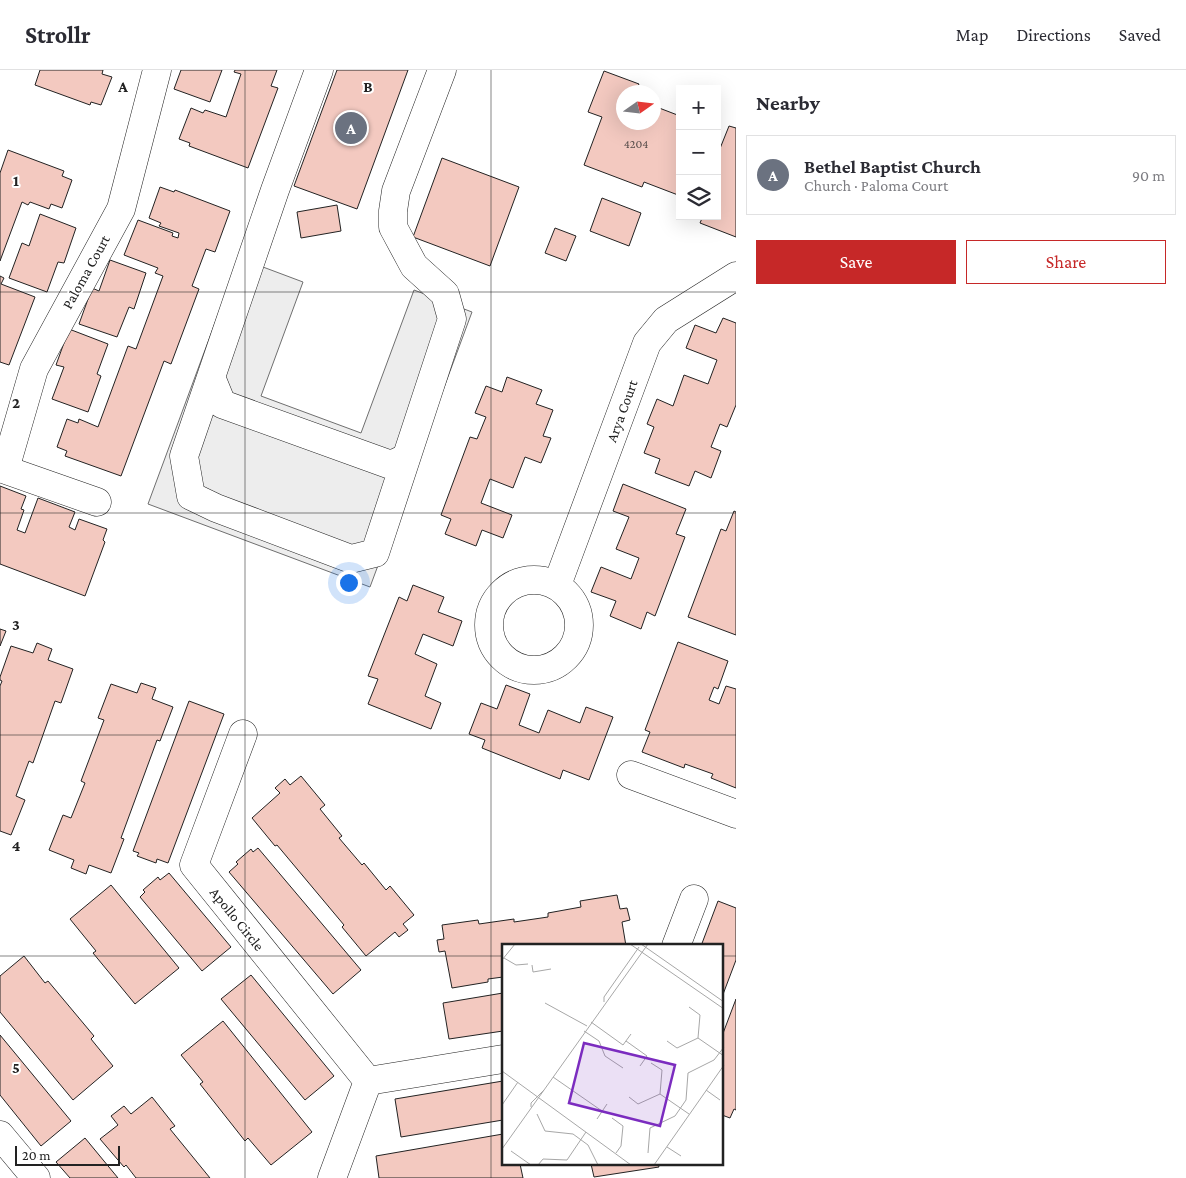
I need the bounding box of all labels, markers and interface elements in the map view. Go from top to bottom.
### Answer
text: Strollr [25,21,91,48]
text: Map [956,25,988,45]
text: Directions [1016,25,1091,45]
text: Saved [1119,25,1161,45]
text: A [117,78,128,95]
text: B [363,78,373,95]
north arrow [616,85,661,130]
map controls [676,85,721,220]
button: + [676,85,721,130]
text: Nearby [756,91,820,115]
pin: A [335,109,367,147]
button: − [676,130,721,175]
house number: 4204 [624,137,648,151]
text: Bethel Baptist Church [804,156,981,177]
text: A [768,167,778,184]
text: 90 m [1132,167,1165,184]
text: 1 [13,172,19,189]
button: layers [676,175,721,220]
text: Church · Paloma Court [804,177,948,194]
street label: Paloma Court [59,231,113,312]
button: Save [756,240,956,284]
button: Share [966,240,1166,284]
street label: Arya Court [603,377,642,445]
text: 2 [12,394,20,411]
your location [336,570,362,596]
text: 3 [12,616,20,633]
text: 4 [12,837,21,854]
street label: Apollo Circle [206,884,268,955]
inset map [502,944,724,1166]
text: 5 [12,1059,20,1076]
scale bar [15,1143,120,1166]
text: 20 m [22,1147,50,1163]

